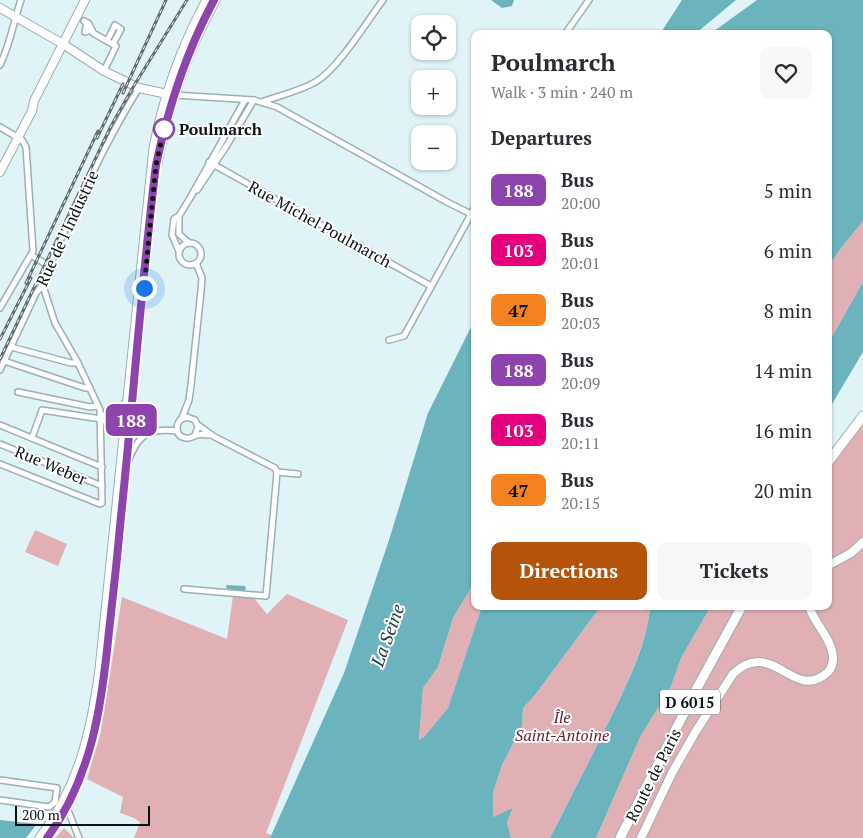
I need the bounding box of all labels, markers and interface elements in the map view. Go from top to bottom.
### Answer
map controls [411,15,456,170]
button: locate [411,15,456,60]
text: Poulmarch [491,46,616,78]
button: heart [760,47,812,99]
button: + [411,70,456,115]
text: Walk · 3 min · 240 m [491,81,633,103]
marker: Poulmarch [153,118,175,140]
place label: Poulmarch [179,118,263,140]
button: − [411,125,456,170]
text: Departures [491,125,592,150]
street label: Rue de l'Industrie [30,166,104,290]
text: Bus [561,167,594,192]
street label: Rue Michel Poulmarch [245,175,396,273]
text: 188 [503,178,534,202]
text: 5 min [764,178,812,203]
text: 20:00 [561,192,600,214]
text: Bus [561,227,594,252]
text: 103 [503,238,534,262]
text: 6 min [764,238,812,263]
text: 20:01 [561,252,600,274]
your location [132,276,157,301]
text: Bus [561,287,594,312]
text: 47 [508,298,529,322]
text: 8 min [764,298,812,323]
text: 20:03 [561,312,600,334]
text: Bus [561,347,594,372]
text: 188 [503,358,534,382]
text: 14 min [754,358,812,383]
text: 20:09 [561,372,600,394]
line badge: 188 [102,404,160,436]
text: Bus [561,407,594,432]
text: 188 [116,408,146,432]
text: 103 [503,418,534,442]
text: 16 min [754,418,812,443]
text: 20:11 [561,432,600,454]
street label: Rue Weber [12,440,91,490]
text: Bus [561,467,594,492]
text: 47 [508,478,529,502]
text: 20 min [754,478,812,503]
text: 20:15 [561,492,600,514]
button: Directions [491,542,647,600]
button: Tickets [657,542,812,600]
water label: La Seine [364,601,409,670]
road number: D 6015 [660,690,720,714]
park label: Île Saint-Antoine [515,706,609,746]
street label: Route de Paris [620,724,686,825]
scale bar [15,803,150,826]
text: 200 m [22,805,60,824]

